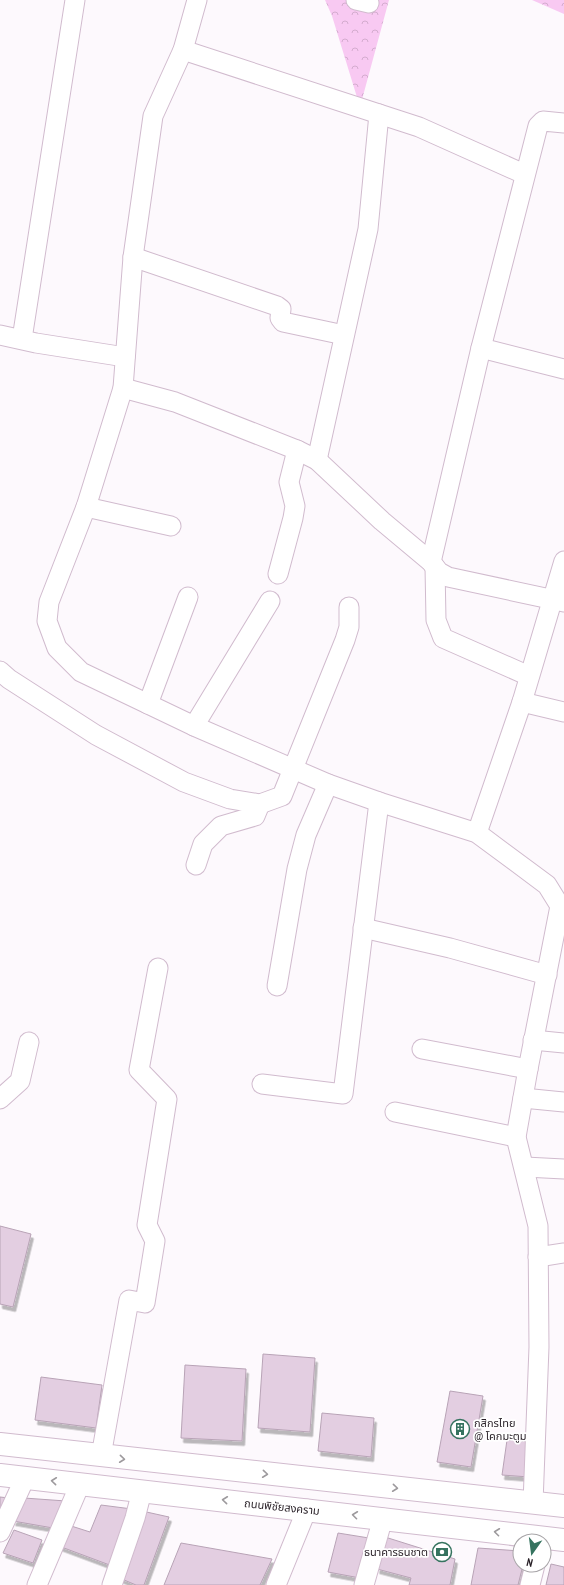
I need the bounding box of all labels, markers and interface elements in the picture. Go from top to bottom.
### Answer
place label: กสิกรไทย @ โคกมะตูม [474,1416,527,1443]
building icon: กสิกรไทย @ โคกมะตูม [449,1418,471,1440]
one-way arrow [119,1454,125,1463]
one-way arrow [262,1469,268,1478]
one-way arrow [51,1477,57,1486]
one-way arrow [391,1483,398,1492]
one-way arrow [222,1496,228,1505]
street label: ถนนพิชัยสงคราม [244,1496,320,1518]
one-way arrow [351,1511,358,1520]
one-way arrow [494,1528,501,1537]
north arrow [512,1533,552,1573]
bank icon: ธนาคารธนชาต [431,1541,453,1563]
place label: ธนาคารธนชาต [364,1545,428,1559]
text: N [525,1555,534,1570]

